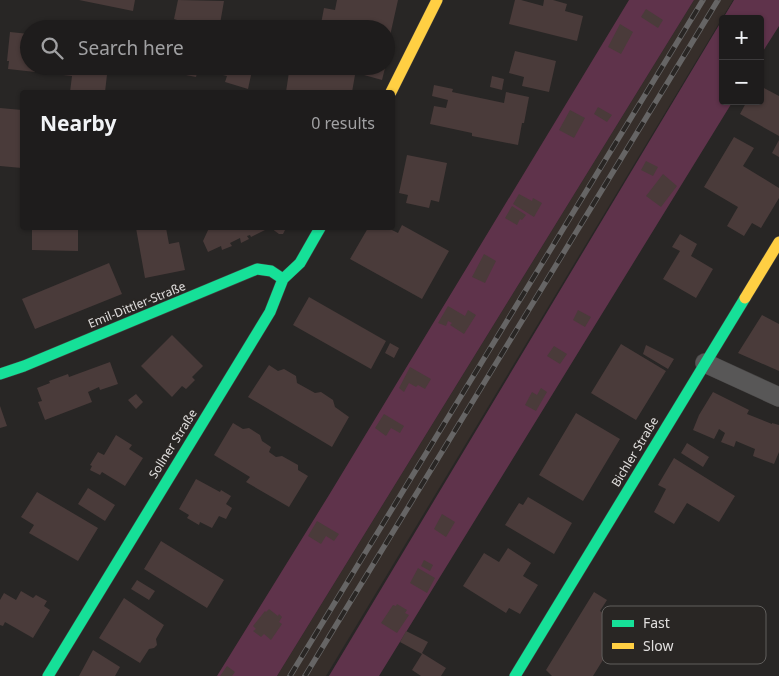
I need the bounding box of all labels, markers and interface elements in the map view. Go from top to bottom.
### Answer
map controls [719,15,764,105]
button: + [719,15,764,60]
search box [20,20,395,75]
icon: search [38,34,66,62]
text: Search here [78,35,184,61]
button: − [719,60,764,105]
text: Nearby [40,109,116,137]
text: 0 results [311,112,375,134]
street label: Emil-Dittler-Straße [85,277,188,332]
street label: Sollner Straße [144,406,201,482]
street label: Bichler Straße [607,413,662,490]
legend [602,606,766,664]
text: Fast [643,613,670,632]
text: Slow [643,636,674,655]

